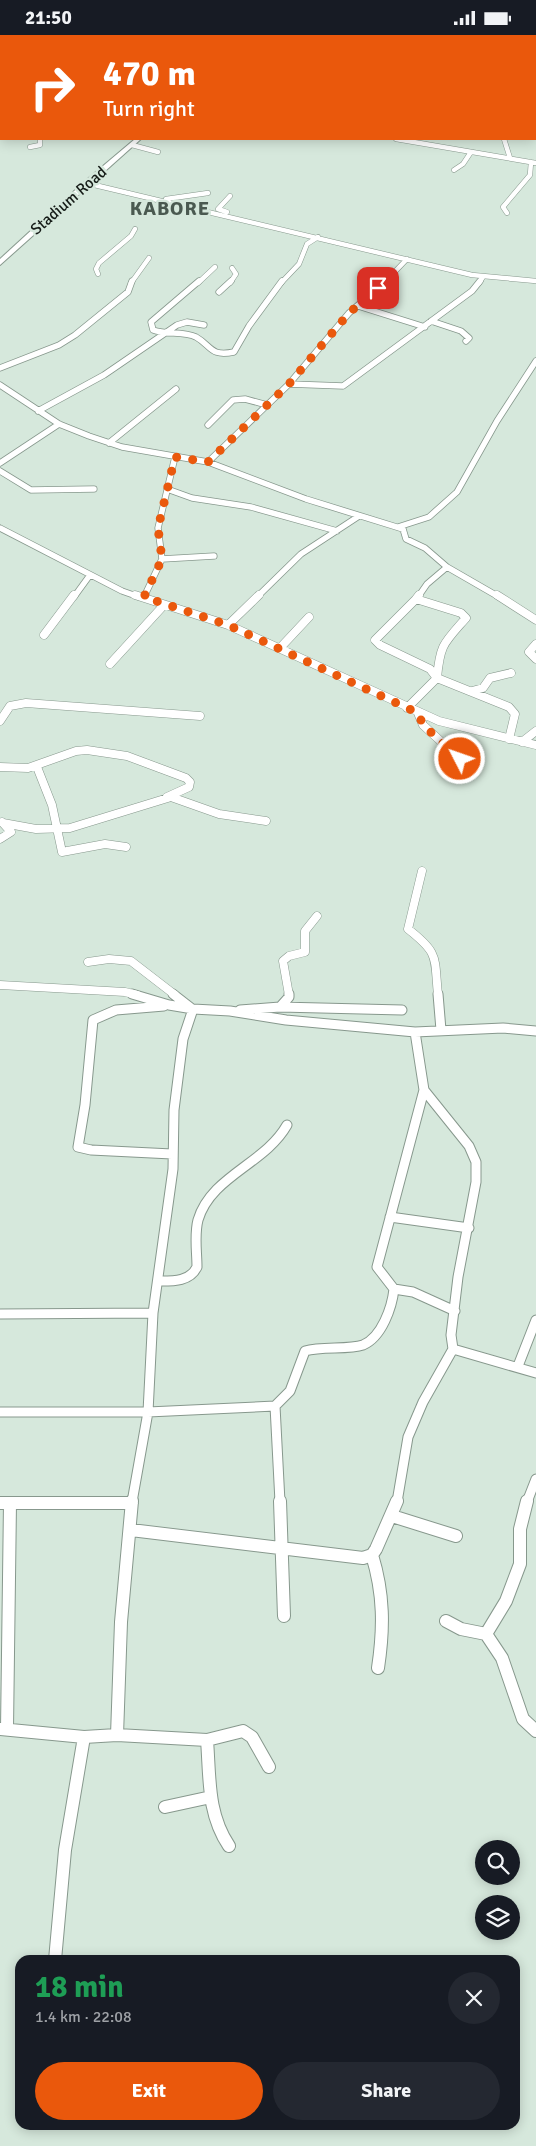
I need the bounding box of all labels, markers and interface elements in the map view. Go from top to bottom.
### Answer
text: 21:50 [25,6,72,30]
text: 470 m [103,52,196,95]
icon: right [20,55,85,120]
text: Turn right [103,95,195,122]
street label: Stadium Road [26,162,111,239]
district label: KABORE [130,196,210,221]
pin [357,267,399,309]
icon: arrive [364,274,392,302]
position arrow [433,732,485,784]
map controls [475,1840,520,1940]
button: search [475,1840,520,1885]
button: layers [475,1895,520,1940]
text: 18 min [35,1969,124,2006]
button: close [448,1972,500,2024]
text: 1.4 km · 22:08 [35,2007,132,2027]
button: Exit [35,2062,263,2120]
button: Share [273,2062,500,2120]

